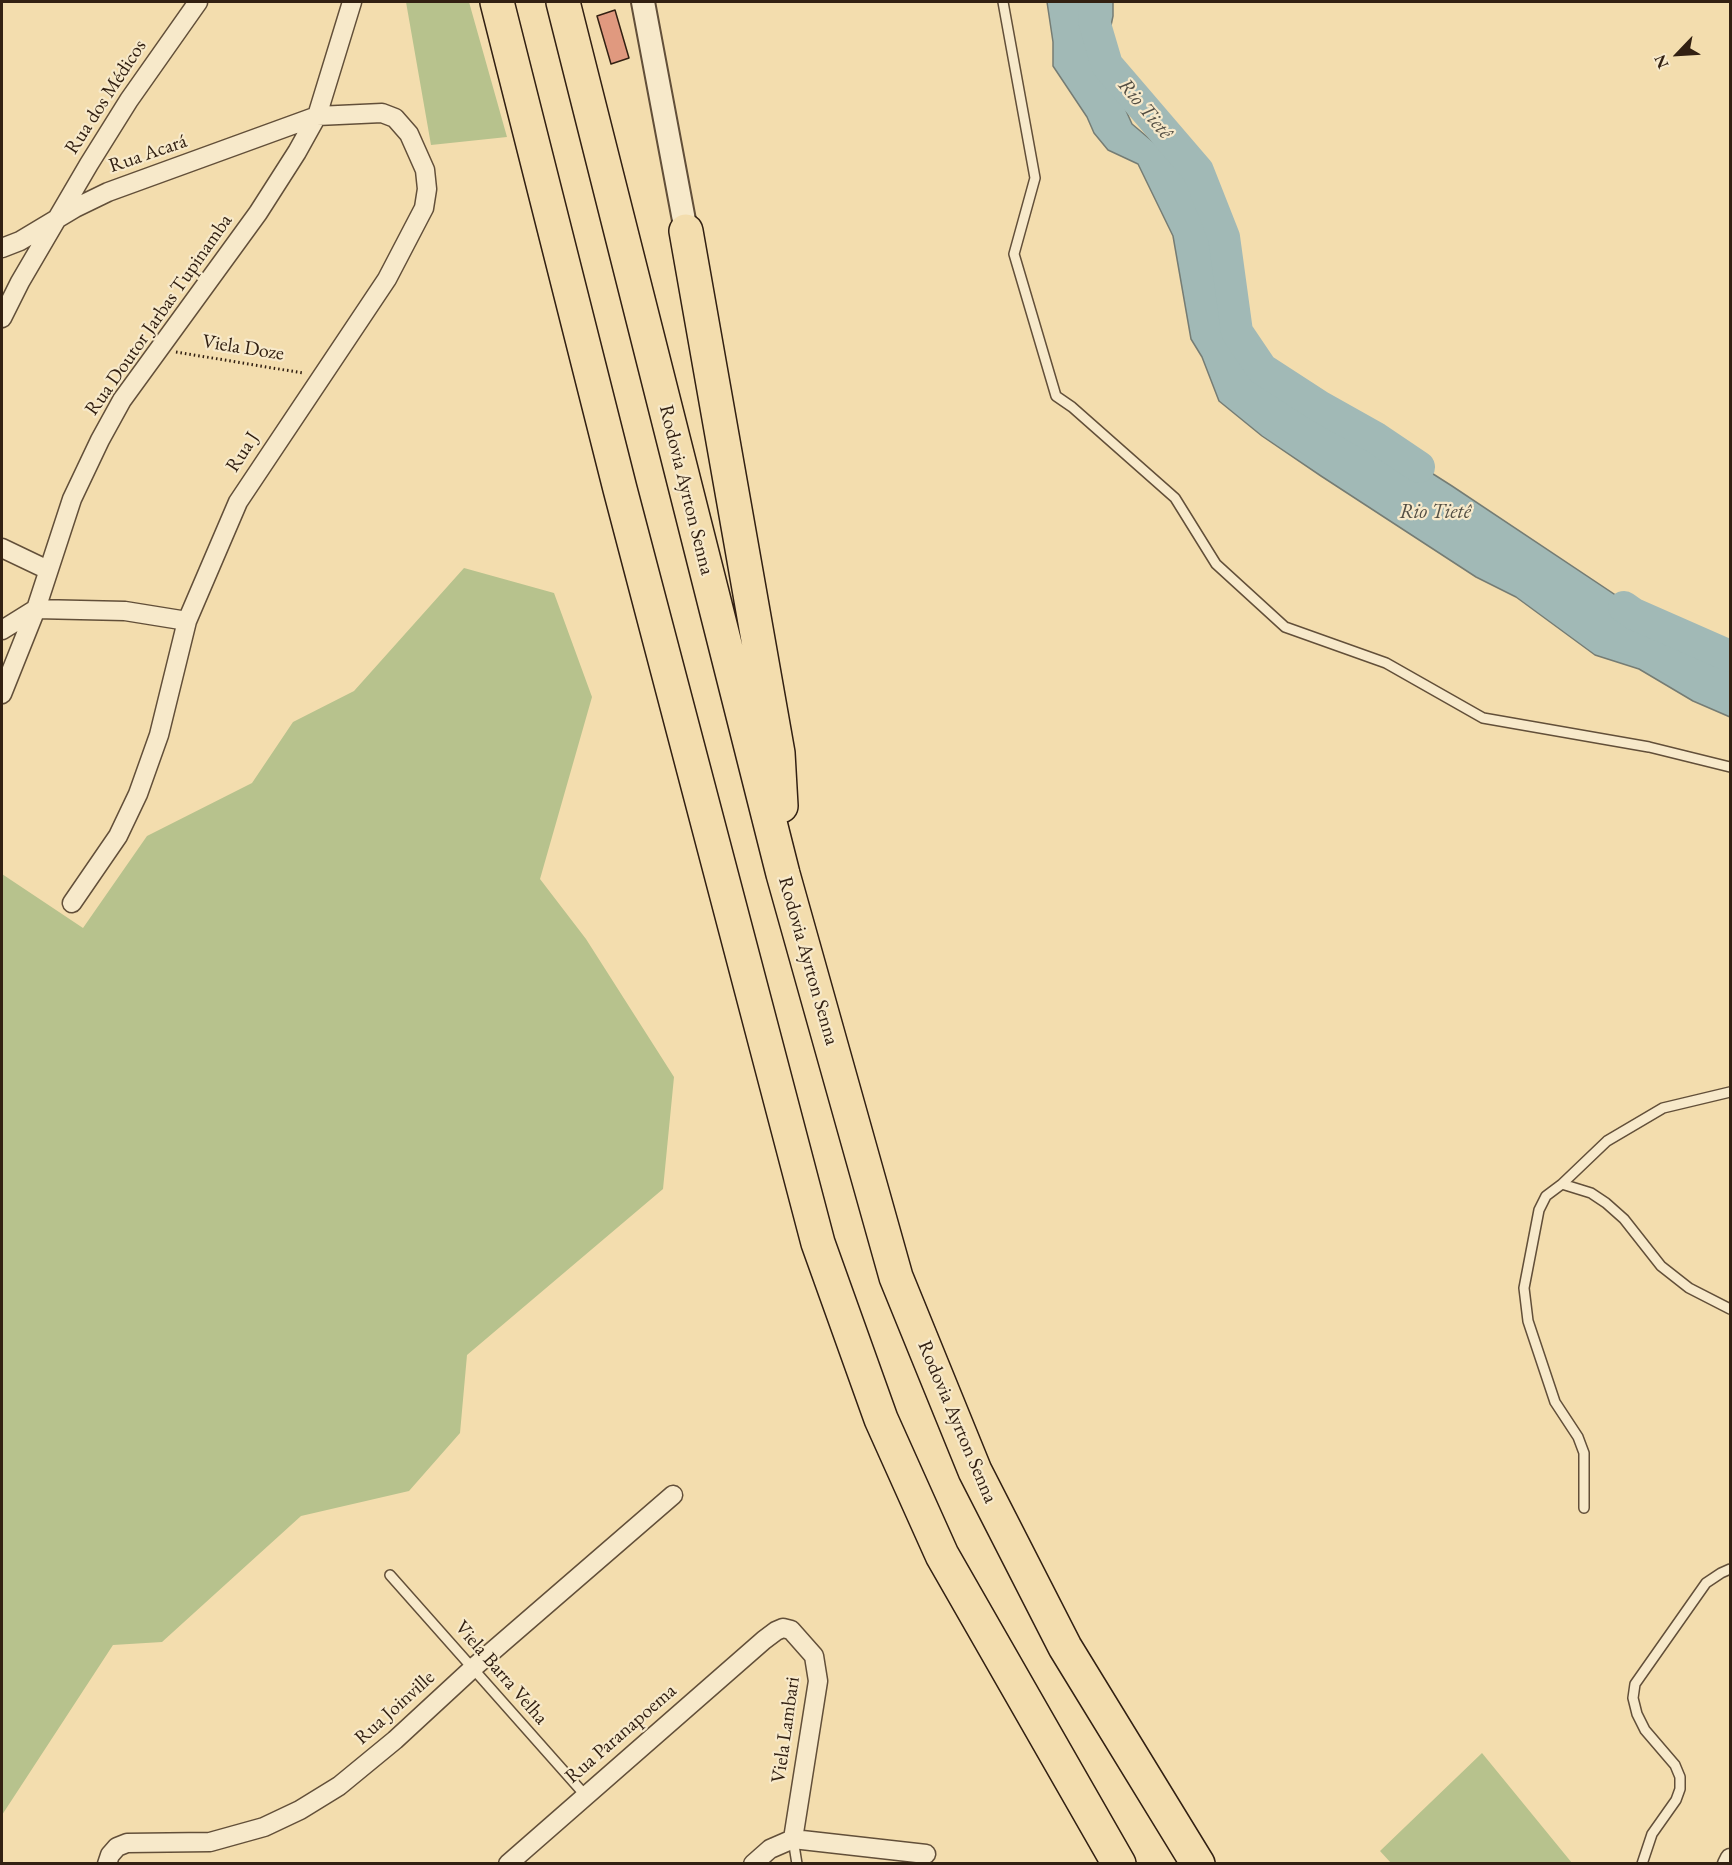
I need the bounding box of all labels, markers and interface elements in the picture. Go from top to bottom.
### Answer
north arrow [1648,24,1708,84]
street label: Rua dos Médicos [60,35,152,159]
text: N [1649,52,1673,72]
water label: Rio Tietê [1112,73,1178,145]
street label: Rua Acará [106,129,190,179]
street label: Rua Doutor Jarbas Tupinamba [80,210,238,420]
street label: Viela Doze [200,330,286,366]
street label: Rodovia Ayrton Senna [653,403,719,577]
street label: Rua J [221,427,265,477]
water label: Rio Tietê [1399,499,1471,525]
street label: Rodovia Ayrton Senna [772,874,844,1048]
street label: Rodovia Ayrton Senna [912,1337,1002,1507]
street label: Viela Barra Velha [449,1616,553,1730]
street label: Rua Joinville [350,1666,440,1750]
street label: Viela Lambari [767,1675,805,1785]
street label: Rua Paranapoema [560,1679,682,1789]

